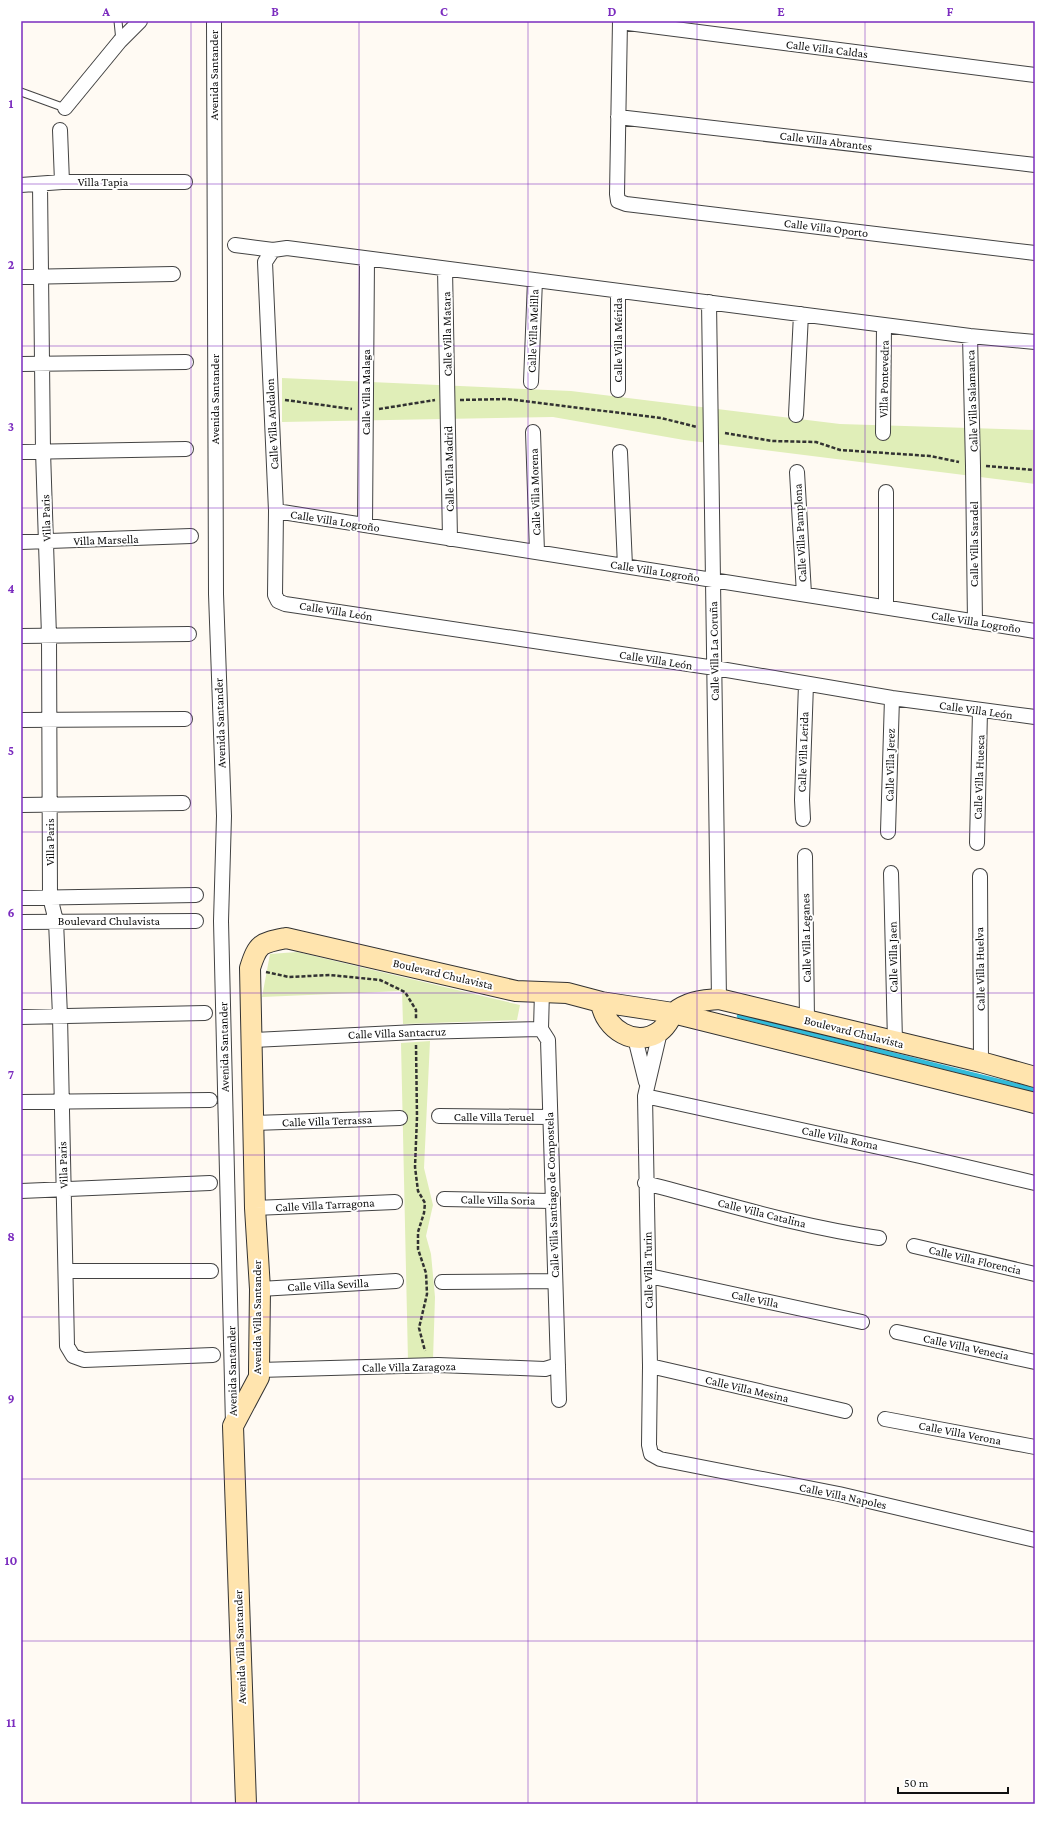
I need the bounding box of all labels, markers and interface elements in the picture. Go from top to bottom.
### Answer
text: A [101,4,110,19]
text: B [271,4,279,19]
text: C [440,4,448,19]
text: D [608,4,617,19]
text: E [777,4,785,19]
text: F [947,4,954,19]
street label: Avenida Santander [207,29,221,120]
street label: Calle Villa Caldas [785,37,869,61]
text: 1 [9,96,14,111]
street label: Calle Villa Abrantes [779,128,873,154]
street label: Villa Tapia [78,175,129,189]
street label: Calle Villa Oporto [783,216,869,240]
text: 2 [8,257,15,272]
street label: Calle Villa Melilla [525,288,541,373]
street label: Calle Villa Matara [439,291,455,377]
street label: Calle Villa Mérida [611,297,625,382]
street label: Villa Pontevedra [876,340,892,418]
street label: Calle Villa Malaga [359,349,373,435]
street label: Calle Villa Salamanca [963,349,981,452]
street label: Avenida Santander [208,353,222,444]
street label: Calle Villa Andalon [263,378,281,470]
text: 3 [8,419,14,434]
street label: Calle Villa Madrid [441,425,457,512]
street label: Calle Villa Morena [526,448,544,536]
street label: Calle Villa Pamplona [790,483,810,583]
street label: Villa Paris [38,494,54,542]
street label: Calle Villa Saradel [967,501,981,587]
street label: Calle Villa Logroño [289,507,381,535]
street label: Villa Marsella [73,532,139,548]
street label: Calle Villa Logroño [609,557,701,585]
text: 4 [7,581,15,596]
street label: Calle Villa León [298,598,374,624]
street label: Calle Villa La Coruña [706,601,722,701]
street label: Calle Villa Logroño [930,608,1022,636]
street label: Calle Villa León [618,647,694,673]
street label: Avenida Santander [211,677,229,768]
street label: Calle Villa León [938,698,1014,722]
street label: Calle Villa Lerida [795,711,811,793]
street label: Calle Villa Jerez [882,728,898,802]
street label: Calle Villa Huesca [971,734,987,820]
text: 5 [8,743,14,758]
street label: Villa Paris [43,818,57,866]
street label: Calle Villa Leganes [798,893,814,983]
text: 6 [7,905,15,920]
street label: Boulevard Chulavista [58,914,161,928]
street label: Calle Villa Jaen [885,921,901,993]
street label: Calle Villa Huelva [972,926,988,1011]
street label: Boulevard Chulavista [392,956,495,992]
street label: Avenida Santander [216,1001,232,1092]
street label: Boulevard Chulavista [803,1013,906,1051]
street label: Calle Villa Santacruz [348,1024,446,1042]
text: 7 [8,1067,14,1082]
street label: Calle Villa Teruel [454,1110,534,1124]
street label: Calle Villa Santiago de Compostela [542,1111,562,1278]
street label: Calle Villa Terrassa [282,1112,373,1130]
street label: Calle Villa Roma [800,1123,880,1153]
street label: Villa Paris [55,1141,71,1189]
street label: Calle Villa Soria [460,1192,536,1208]
street label: Calle Villa Tarragona [275,1195,376,1215]
street label: Calle Villa Catalina [716,1195,808,1231]
text: 8 [7,1229,15,1244]
street label: Calle Villa Turin [640,1231,656,1309]
street label: Calle Villa Florencia [927,1243,1023,1278]
street label: Avenida Villa Santander [250,1259,264,1374]
street label: Calle Villa Sevilla [287,1276,370,1294]
street label: Calle Villa [730,1287,780,1311]
street label: Avenida Santander [224,1325,240,1416]
street label: Calle Villa Venecia [922,1331,1011,1363]
street label: Calle Villa Zaragoza [362,1359,457,1375]
street label: Calle Villa Mesina [704,1373,791,1406]
text: 9 [7,1391,15,1406]
street label: Calle Villa Verona [917,1418,1003,1448]
street label: Calle Villa Napoles [798,1480,888,1512]
text: 10 [5,1553,17,1568]
street label: Avenida Villa Santander [231,1589,249,1704]
text: 11 [6,1715,16,1730]
scale bar [898,1769,1008,1795]
text: 50 m [904,1776,929,1790]

